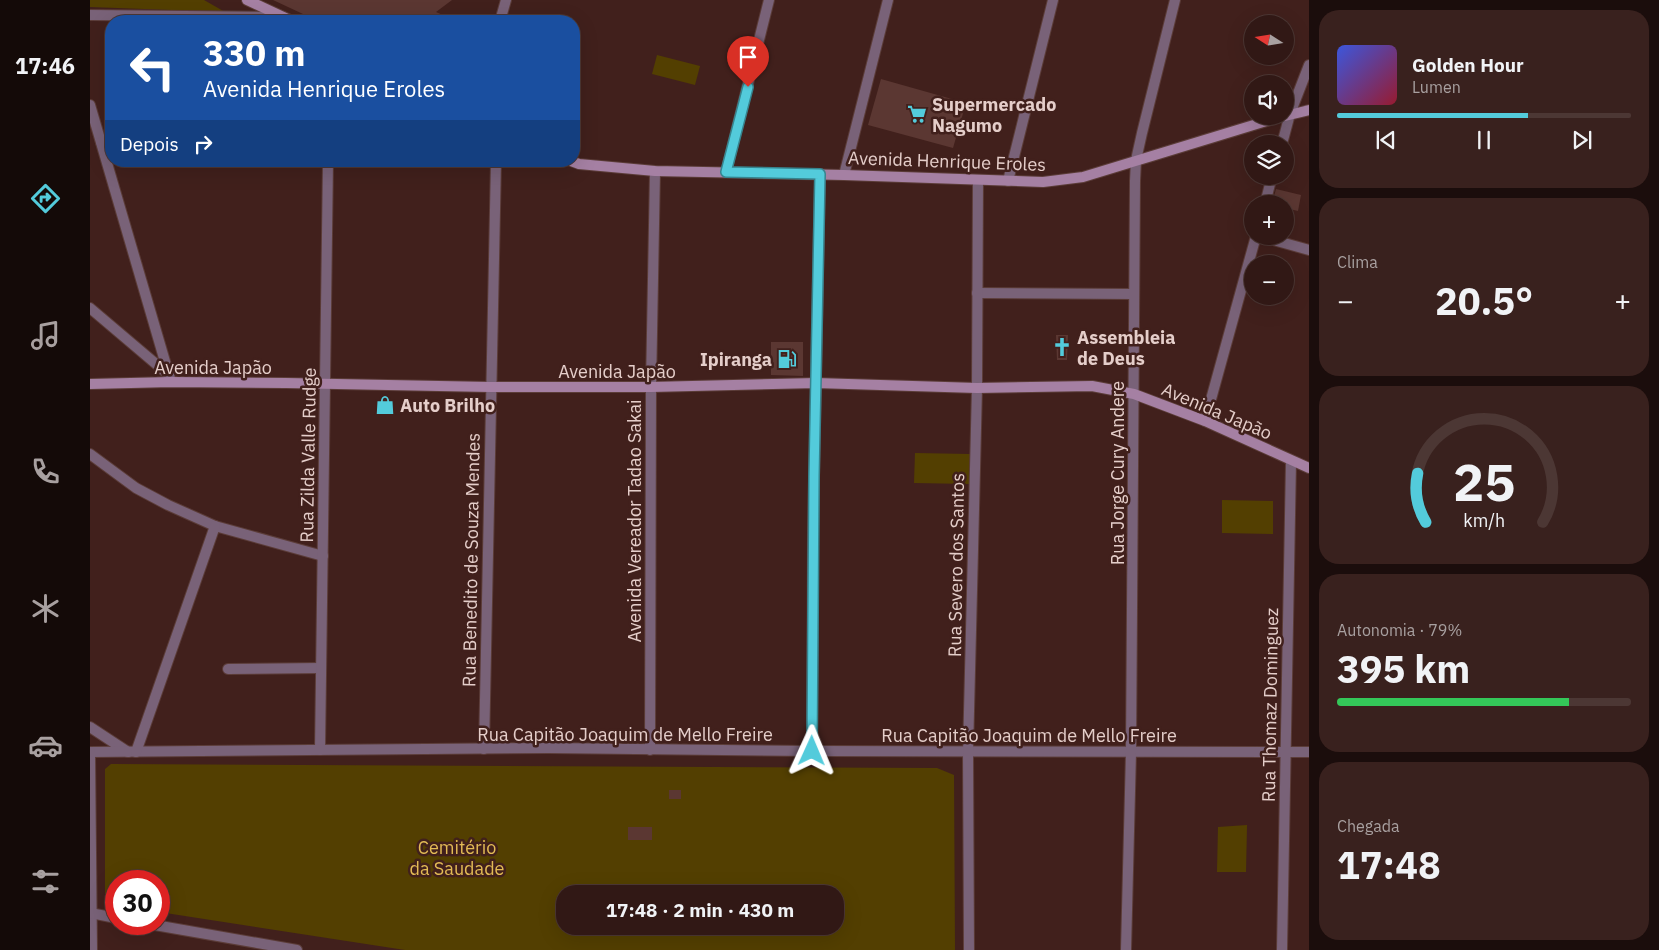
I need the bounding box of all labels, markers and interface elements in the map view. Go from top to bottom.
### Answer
north arrow [1244,15,1294,65]
map controls [1244,15,1294,305]
text: 330 m [203,30,306,76]
icon: left [120,35,185,100]
pin [727,36,769,87]
icon: arrive [734,43,762,71]
text: 17:46 [15,51,75,80]
text: Golden Hour [1412,53,1524,77]
text: Avenida Henrique Eroles [203,74,445,103]
button: sound [1244,75,1294,125]
text: Lumen [1412,77,1461,97]
place label: Supermercado Nagumo [932,93,1056,137]
supermarket icon: Supermercado Nagumo [906,103,928,125]
icon: previous [1372,126,1400,154]
icon: pause [1470,126,1498,154]
icon: next [1568,126,1596,154]
icon: right [189,130,217,158]
text: Depois [120,132,179,156]
button: layers [1244,135,1294,185]
street label: Avenida Henrique Eroles [848,146,1046,176]
icon: directions [28,181,63,216]
button: + [1244,195,1294,245]
text: Clima [1337,252,1378,272]
button: − [1244,255,1294,305]
text: 20.5° [1435,276,1533,325]
text: − [1337,282,1354,319]
text: + [1614,282,1631,319]
icon: music [28,318,63,353]
place label: Assembleia de Deus [1077,326,1175,370]
church icon: Assembleia de Deus [1051,336,1073,358]
place label: Ipiranga [700,348,772,371]
fuel station icon: Ipiranga [776,348,798,370]
street label: Avenida Japão [154,356,272,379]
street label: Avenida Japão [558,360,676,383]
street label: Rua Zilda Valle Rudge [295,367,321,543]
street label: Avenida Japão [1158,377,1276,445]
street label: Rua Jorge Cury Andere [1106,381,1129,565]
shop icon: Auto Brilho [374,394,396,416]
place label: Auto Brilho [400,394,495,417]
street label: Avenida Vereador Tadao Sakai [623,399,646,643]
street label: Rua Benedito de Souza Mendes [457,433,485,687]
text: 25 [1453,448,1515,515]
icon: phone [28,454,63,489]
street label: Rua Severo dos Santos [943,473,969,657]
text: km/h [1463,509,1505,532]
icon: climate [28,591,63,626]
street label: Rua Thomaz Dominguez [1257,608,1283,802]
text: Autonomia · 79% [1337,620,1462,640]
text: 395 km [1337,644,1470,693]
street label: Rua Capitão Joaquim de Mello Freire [477,723,773,746]
position arrow [785,724,837,776]
street label: Rua Capitão Joaquim de Mello Freire [881,724,1177,747]
icon: car [28,728,63,763]
text: Chegada [1337,816,1400,836]
park label: Cemitério da Saudade [410,836,505,880]
text: 17:48 [1337,840,1441,889]
icon: filters [28,864,63,899]
speed limit sign: 30 [105,870,170,935]
text: 17:48 · 2 min · 430 m [606,898,794,922]

